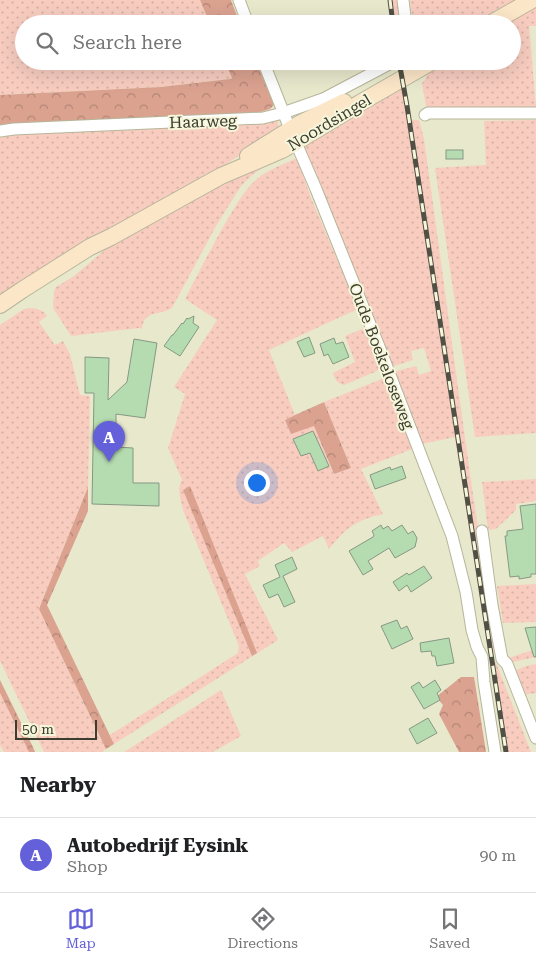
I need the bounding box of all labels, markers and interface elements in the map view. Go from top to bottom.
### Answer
search box [15,15,521,70]
icon: search [33,29,61,57]
text: Search here [73,31,182,54]
street label: Noordsingel [284,90,375,155]
street label: Haarweg [169,111,238,132]
street label: Oude Boekeloseweg [345,280,418,433]
pin: A [93,421,125,462]
your location [244,470,270,496]
scale bar [15,717,98,740]
text: 50 m [22,721,54,737]
text: Nearby [20,773,96,797]
text: Autobedrijf Eysink [67,834,248,857]
text: A [30,846,42,865]
text: 90 m [479,846,516,865]
text: Shop [67,857,108,876]
tab: Map [66,905,96,951]
tab: Directions [227,905,298,951]
tab: Saved [430,905,470,951]

